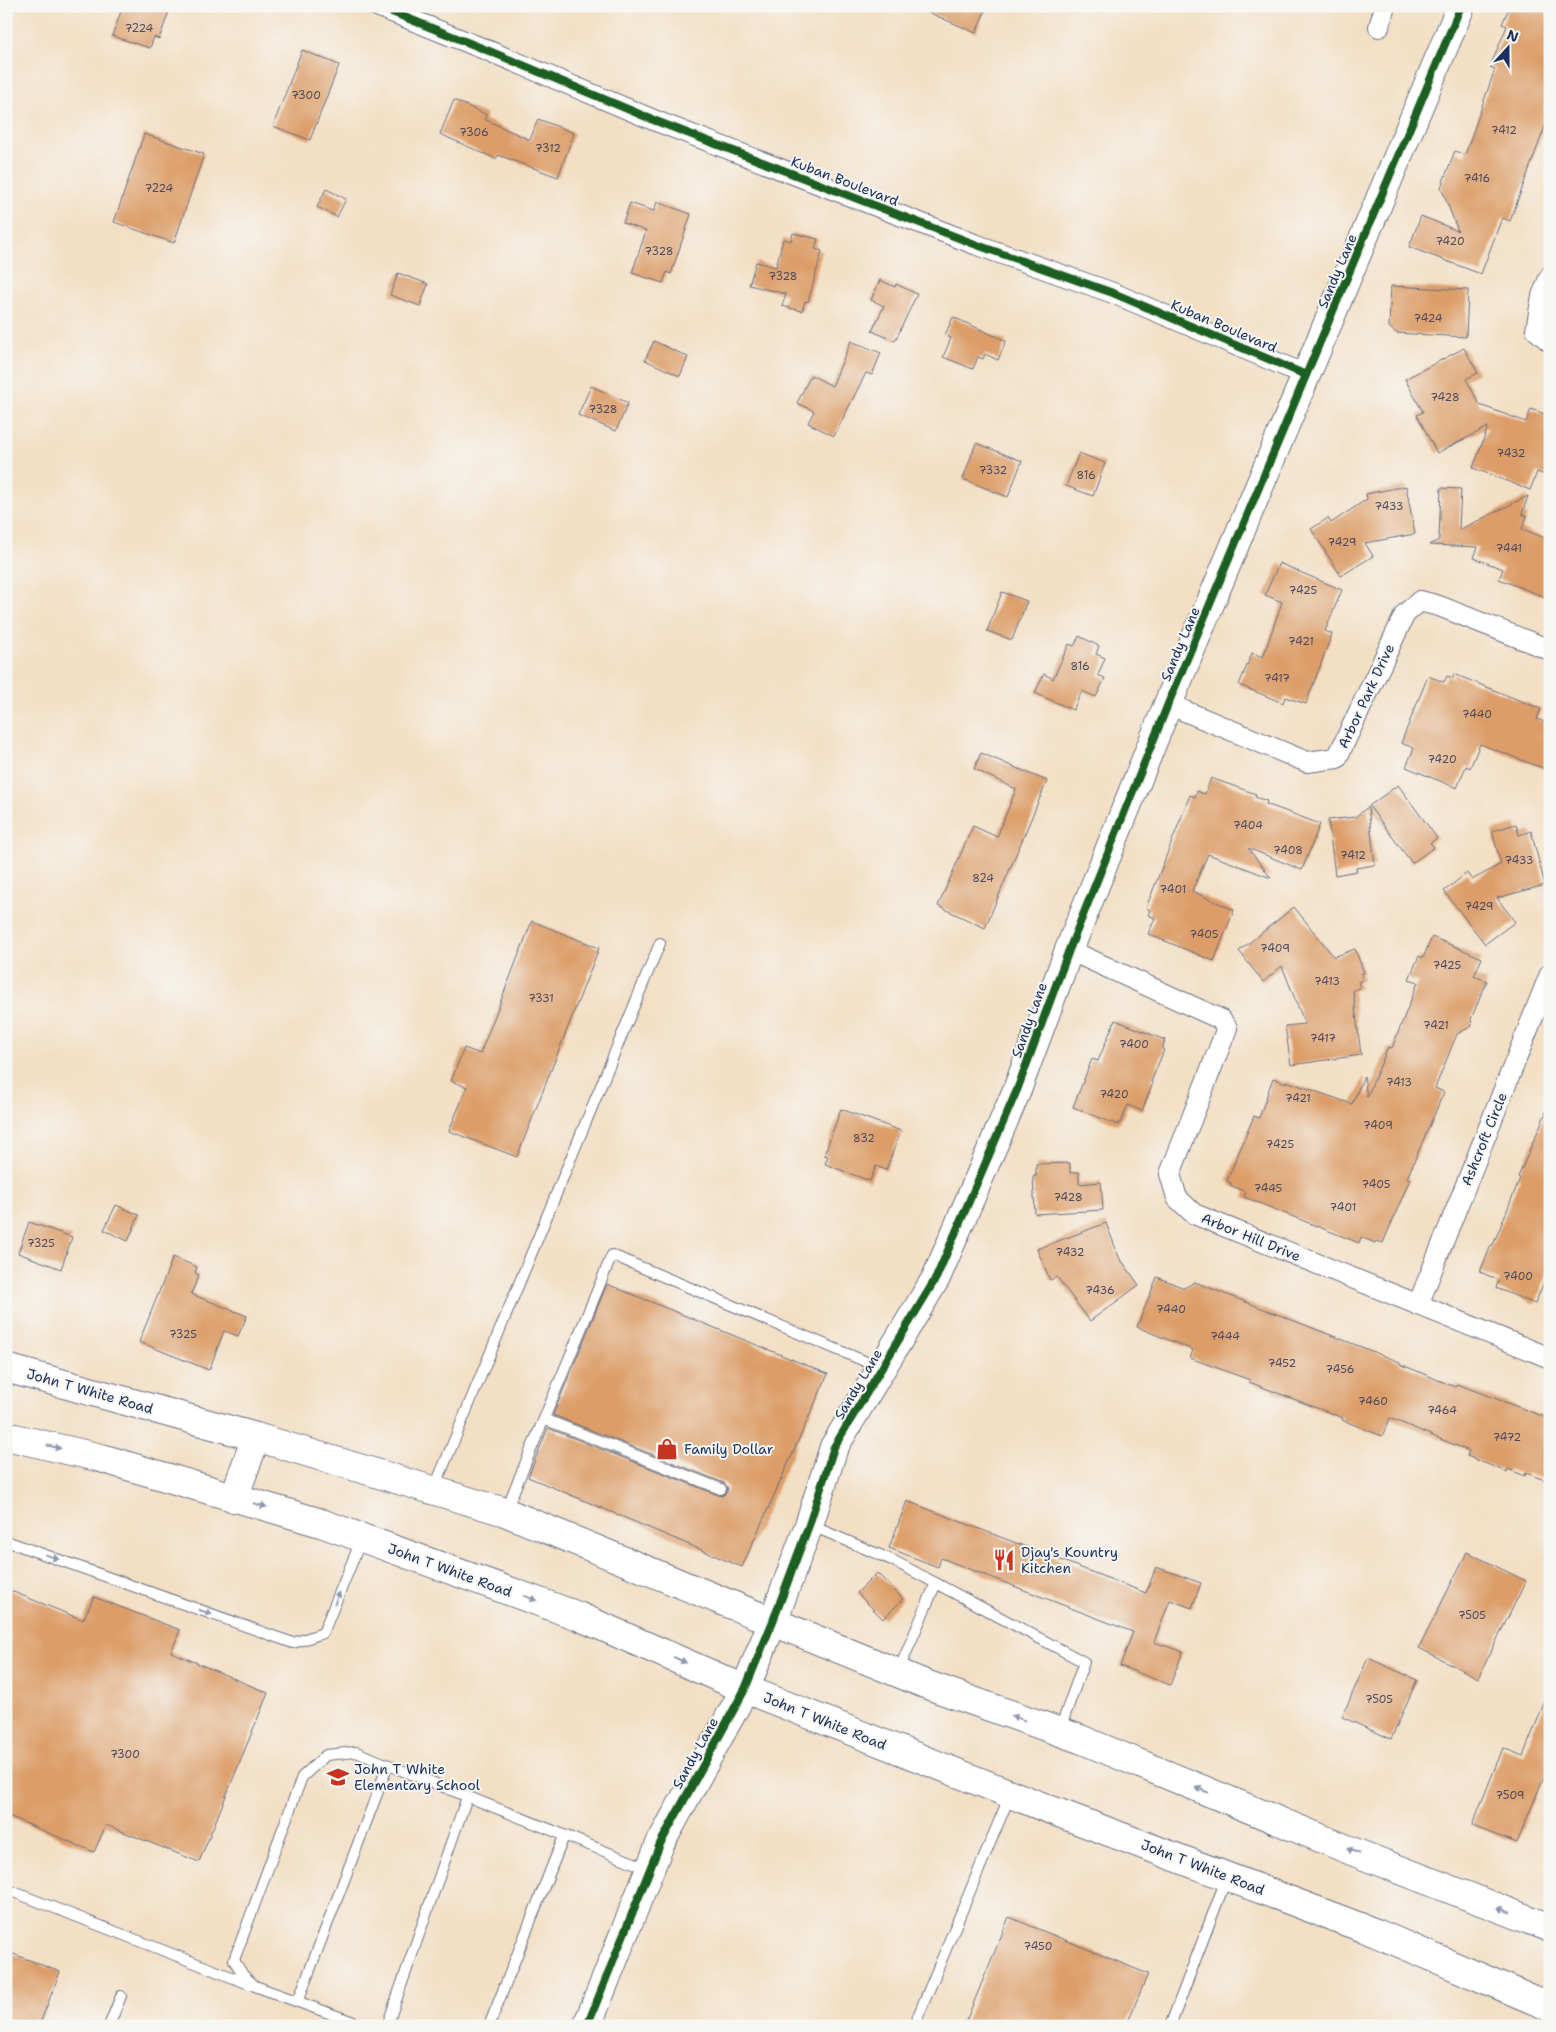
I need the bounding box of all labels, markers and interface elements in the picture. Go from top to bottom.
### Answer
house number: 7224 [125,21,154,36]
north arrow [1484,22,1534,72]
text: N [1504,25,1521,46]
house number: 7300 [291,88,321,103]
house number: 7412 [1491,123,1517,138]
house number: 7306 [459,125,489,140]
house number: 7312 [535,141,561,156]
street label: Kuban Boulevard [789,152,901,210]
house number: 7416 [1464,171,1490,186]
house number: 7224 [145,181,174,196]
street label: Sandy Lane [1313,231,1361,311]
house number: 7420 [1435,234,1465,249]
house number: 7328 [645,244,673,259]
house number: 7328 [769,269,797,284]
street label: Kuban Boulevard [1168,295,1280,357]
house number: 7424 [1414,311,1443,326]
house number: 7428 [1430,390,1460,405]
house number: 7328 [589,402,617,417]
house number: 7432 [1497,446,1525,461]
house number: 7332 [979,463,1007,478]
house number: 816 [1076,468,1096,483]
house number: 7433 [1375,499,1403,514]
house number: 7429 [1328,535,1356,550]
house number: 7441 [1496,541,1522,556]
house number: 7425 [1289,583,1317,598]
street label: Sandy Lane [1156,604,1204,684]
house number: 7421 [1288,634,1314,649]
street label: Arbor Park Drive [1334,641,1398,751]
house number: 816 [1070,659,1090,674]
house number: 7417 [1264,671,1290,686]
house number: 7440 [1462,707,1492,722]
house number: 7420 [1427,752,1457,767]
house number: 7404 [1233,818,1263,833]
house number: 7408 [1273,843,1303,858]
house number: 7412 [1340,848,1366,863]
house number: 7433 [1505,853,1533,868]
house number: 824 [972,871,994,886]
house number: 7401 [1160,882,1186,897]
house number: 7429 [1465,899,1493,914]
house number: 7405 [1189,927,1219,942]
house number: 7409 [1260,941,1290,956]
house number: 7425 [1433,958,1461,973]
house number: 7413 [1314,974,1340,989]
street label: Sandy Lane [1007,980,1051,1060]
house number: 7331 [528,991,554,1006]
house number: 7421 [1423,1018,1449,1033]
house number: 7417 [1310,1031,1336,1046]
house number: 7400 [1119,1037,1149,1052]
house number: 7413 [1386,1075,1412,1090]
house number: 7420 [1099,1087,1129,1102]
street label: Ashcroft Circle [1457,1090,1511,1188]
house number: 7421 [1285,1091,1311,1106]
house number: 7409 [1363,1118,1393,1133]
house number: 832 [853,1131,875,1146]
house number: 7425 [1266,1137,1294,1152]
house number: 7405 [1361,1177,1391,1192]
house number: 7445 [1254,1181,1283,1196]
house number: 7428 [1053,1190,1083,1205]
house number: 7401 [1330,1200,1356,1215]
street label: Arbor Hill Drive [1199,1209,1303,1265]
house number: 7325 [27,1236,55,1251]
house number: 7432 [1056,1245,1084,1260]
house number: 7400 [1503,1269,1533,1284]
house number: 7436 [1085,1283,1115,1298]
house number: 7440 [1156,1302,1186,1317]
house number: 7325 [169,1327,197,1342]
house number: 7444 [1210,1329,1240,1344]
street label: Sandy Lane [830,1345,886,1423]
house number: 7452 [1268,1356,1296,1371]
house number: 7456 [1326,1362,1354,1377]
street label: John T White Road [25,1364,156,1418]
house number: 7460 [1358,1394,1388,1409]
house number: 7464 [1427,1403,1457,1418]
house number: 7472 [1493,1430,1521,1445]
shop icon: Family Dollar [654,1436,680,1462]
place label: Family Dollar [684,1440,774,1458]
one-way arrow [46,1443,61,1451]
one-way arrow [253,1502,268,1510]
street label: John T White Road [385,1539,515,1601]
place label: Djay's Kountry Kitchen [1021,1543,1118,1577]
restaurant icon: Djay's Kountry Kitchen [991,1547,1017,1573]
one-way arrow [45,1553,60,1561]
one-way arrow [334,1591,342,1605]
one-way arrow [523,1594,538,1602]
one-way arrow [198,1608,213,1616]
house number: 7505 [1458,1608,1486,1623]
one-way arrow [673,1657,687,1665]
street label: John T White Road [761,1688,889,1754]
house number: 7505 [1365,1692,1393,1707]
street label: Sandy Lane [668,1714,722,1792]
one-way arrow [1011,1714,1026,1721]
house number: 7300 [110,1747,140,1762]
place label: John T White Elementary School [354,1760,481,1794]
school or university icon: John T White Elementary School [325,1764,351,1790]
one-way arrow [1195,1785,1210,1793]
house number: 7509 [1495,1788,1525,1803]
street label: John T White Road [1139,1835,1268,1899]
one-way arrow [1346,1847,1360,1855]
one-way arrow [1496,1906,1511,1914]
house number: 7450 [1024,1939,1052,1954]

